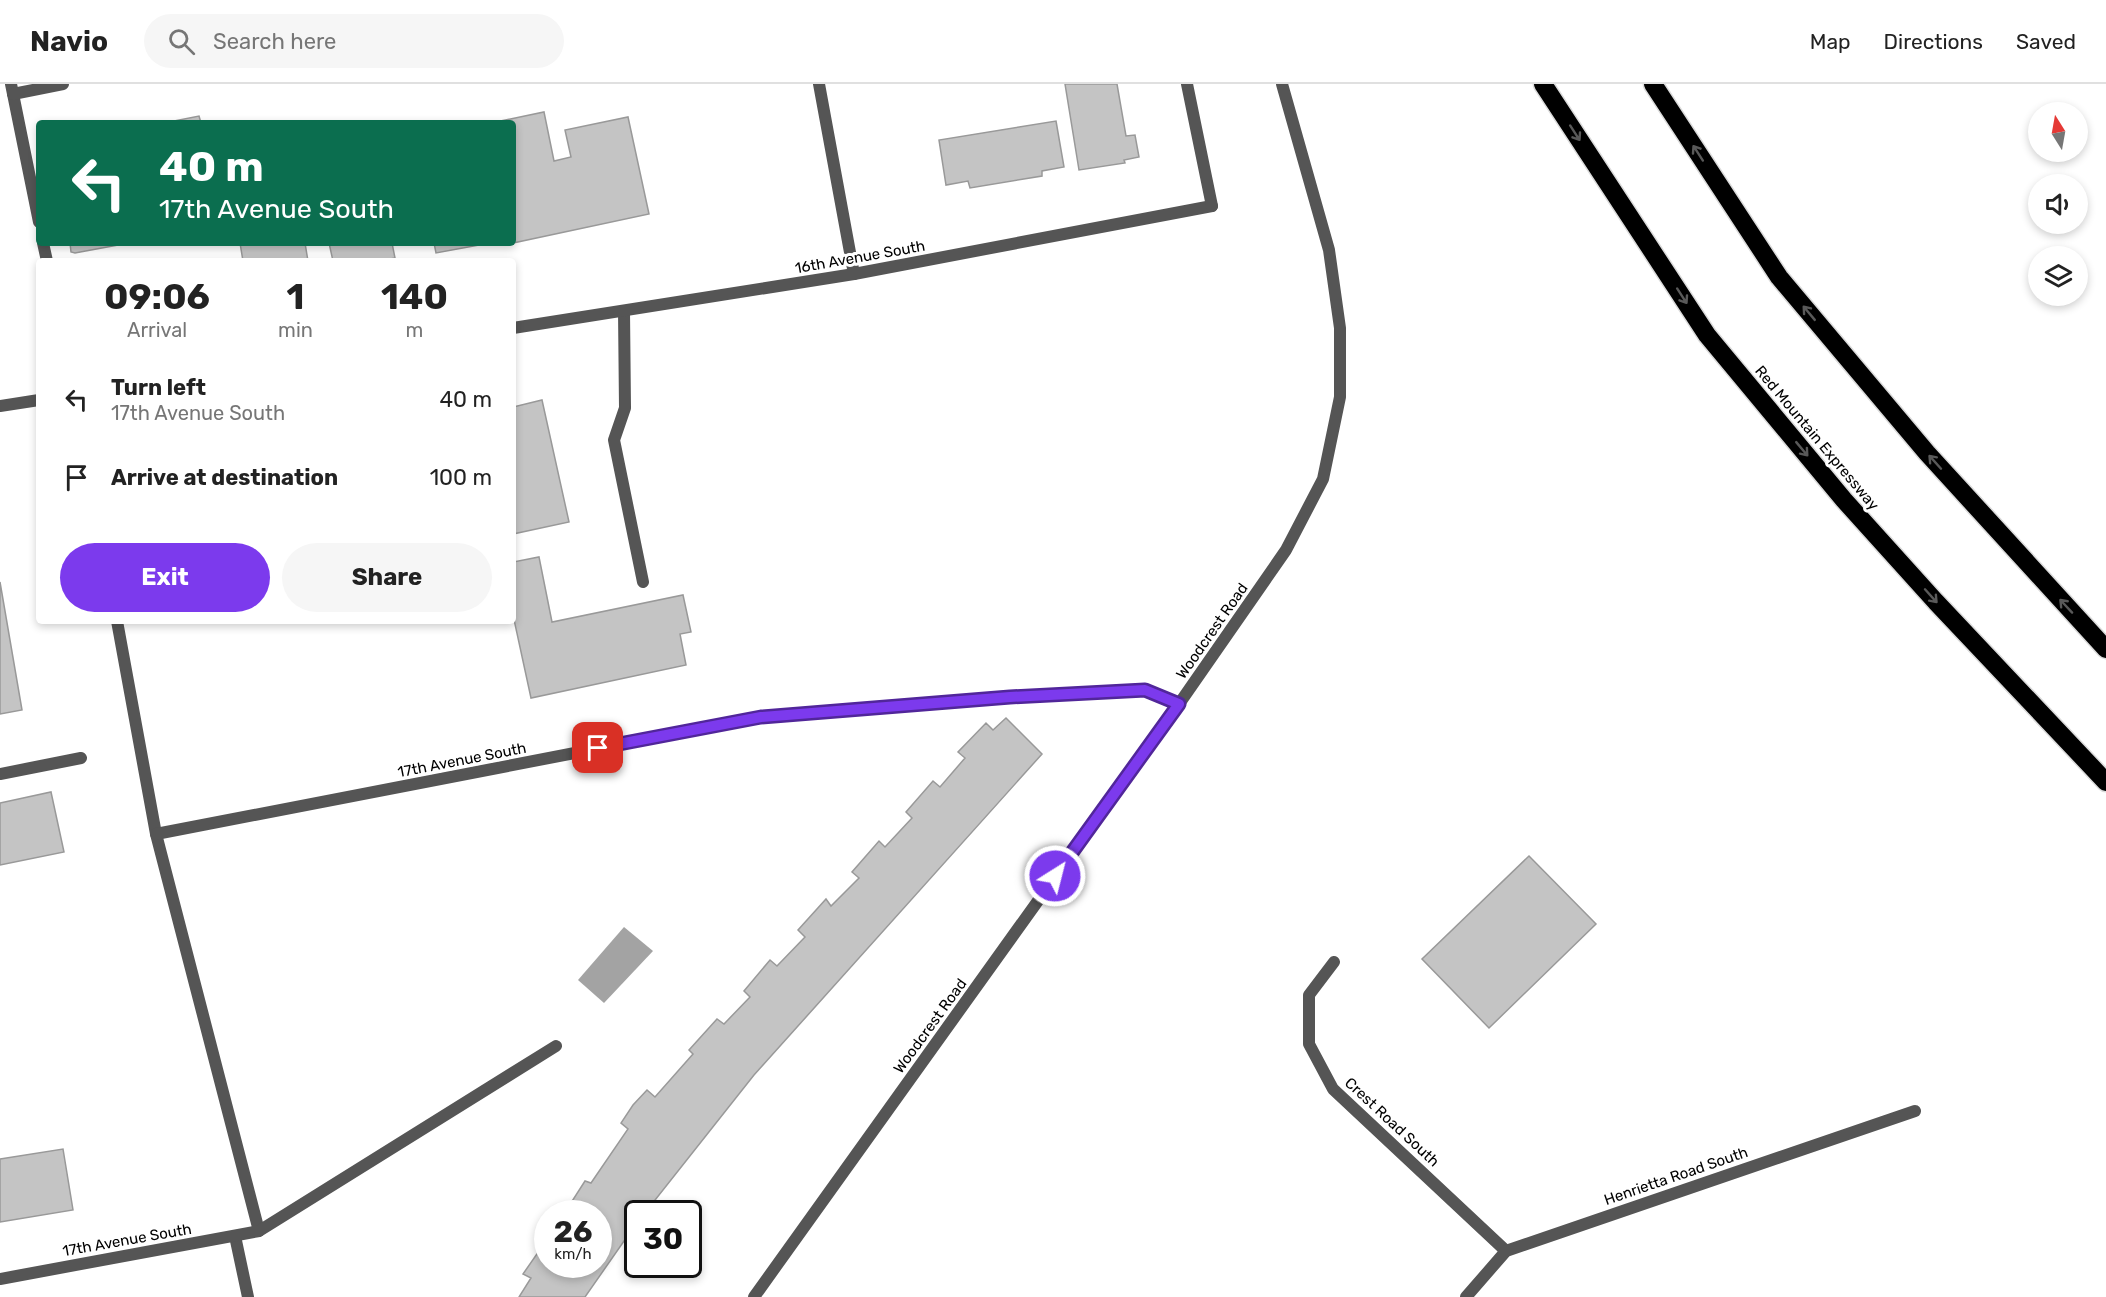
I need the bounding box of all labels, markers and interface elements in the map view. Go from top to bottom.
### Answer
search box [144,14,564,68]
text: Navio [30,25,108,58]
icon: search [165,25,198,58]
text: Search here [213,28,336,55]
text: Map [1810,29,1851,54]
text: Directions [1884,29,1983,54]
text: Saved [2016,29,2076,54]
north arrow [2028,102,2088,162]
map controls [2028,102,2088,306]
one-way arrow [1569,124,1581,141]
text: 40 m [159,142,264,192]
icon: left [60,144,138,222]
one-way arrow [1692,145,1704,161]
button: sound [2028,174,2088,234]
text: 17th Avenue South [159,193,394,225]
street label: 16th Avenue South [793,237,927,277]
button: layers [2028,246,2088,306]
text: 09:06 [104,275,210,318]
text: 1 [287,275,304,318]
text: 140 [381,275,448,318]
one-way arrow [1676,287,1688,304]
one-way arrow [1802,306,1816,321]
text: Arrival [127,318,187,342]
text: min [278,318,313,342]
text: m [406,318,423,342]
street label: Red Mountain Expressway [1751,362,1883,514]
text: Turn left [111,374,206,401]
icon: left [60,383,93,416]
text: 40 m [439,386,492,413]
text: 17th Avenue South [111,401,285,425]
one-way arrow [1795,441,1809,456]
one-way arrow [1928,455,1942,470]
icon: arrive [60,461,93,494]
text: Arrive at destination [111,464,338,491]
text: 100 m [430,464,492,491]
button: Exit [60,543,270,612]
button: Share [282,543,492,612]
street label: Woodcrest Road [1172,580,1252,682]
one-way arrow [1924,588,1938,603]
one-way arrow [2059,599,2073,614]
pin [572,722,623,773]
icon: arrive [581,731,614,764]
street label: 17th Avenue South [396,739,528,781]
position arrow [1023,844,1087,908]
street label: Woodcrest Road [890,975,970,1077]
street label: Crest Road South [1341,1074,1443,1170]
street label: Henrietta Road South [1602,1143,1750,1209]
speed limit sign: 30 [624,1200,702,1278]
text: 26 [553,1214,593,1250]
street label: 17th Avenue South [61,1220,193,1260]
text: km/h [554,1245,592,1263]

